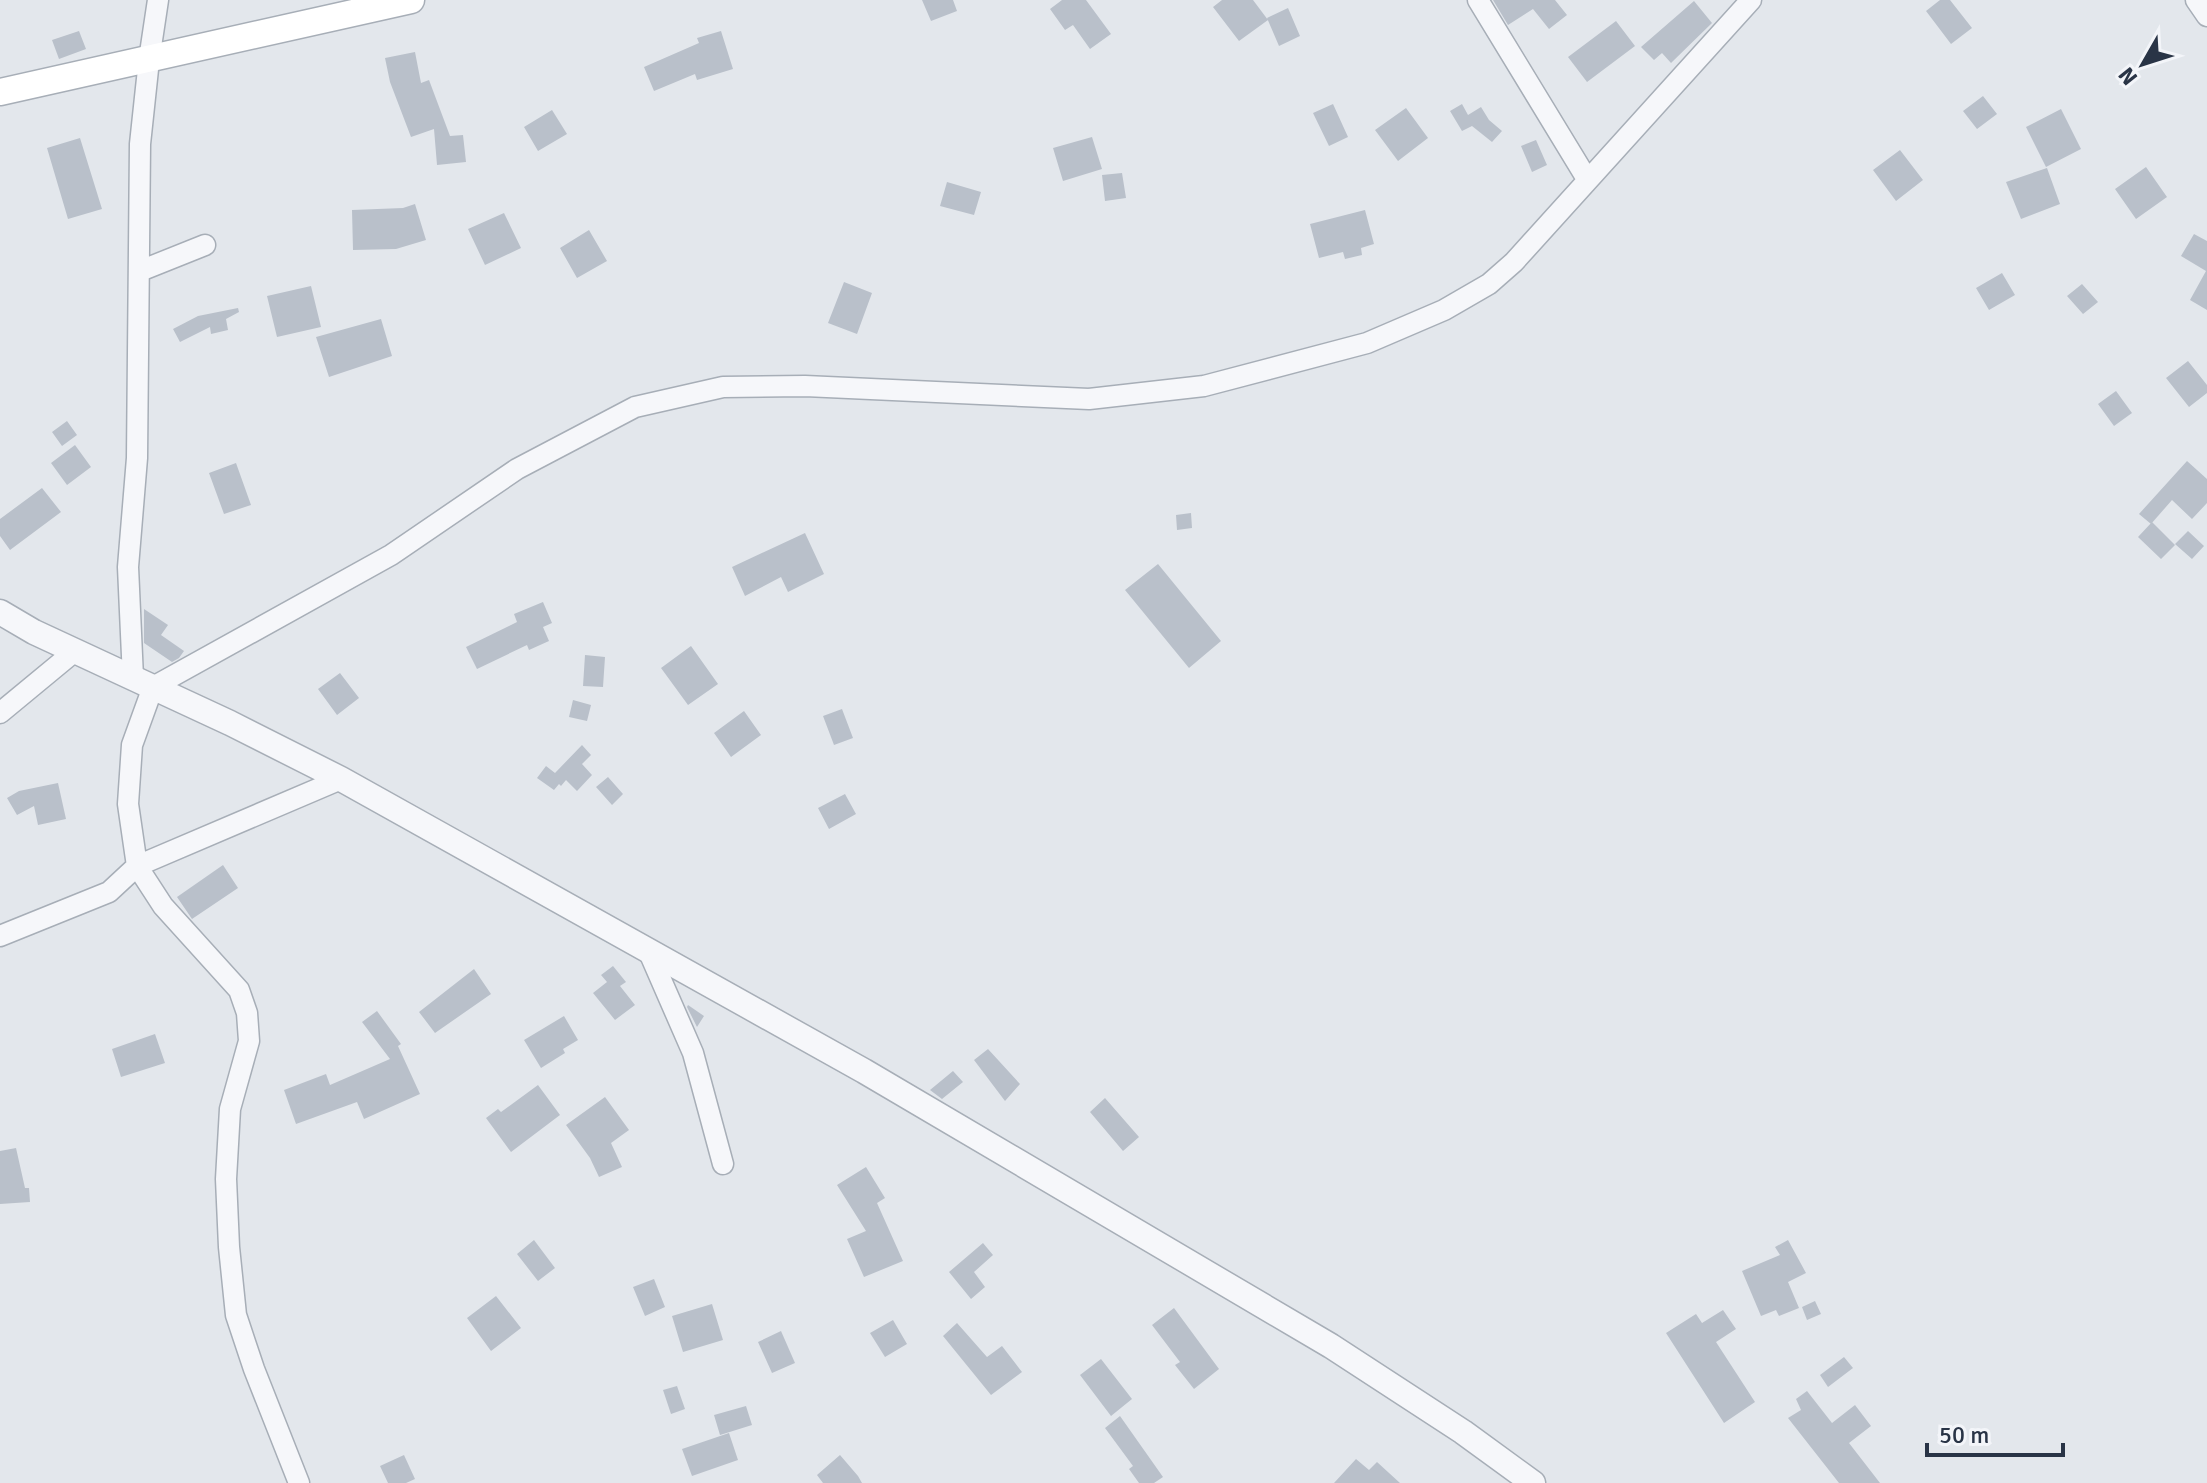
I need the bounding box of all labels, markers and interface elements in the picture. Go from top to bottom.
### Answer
north arrow [2103,24,2183,104]
text: N [2113,62,2143,91]
scale bar [1927,1407,2063,1457]
text: 50 m [1939,1420,1989,1450]

